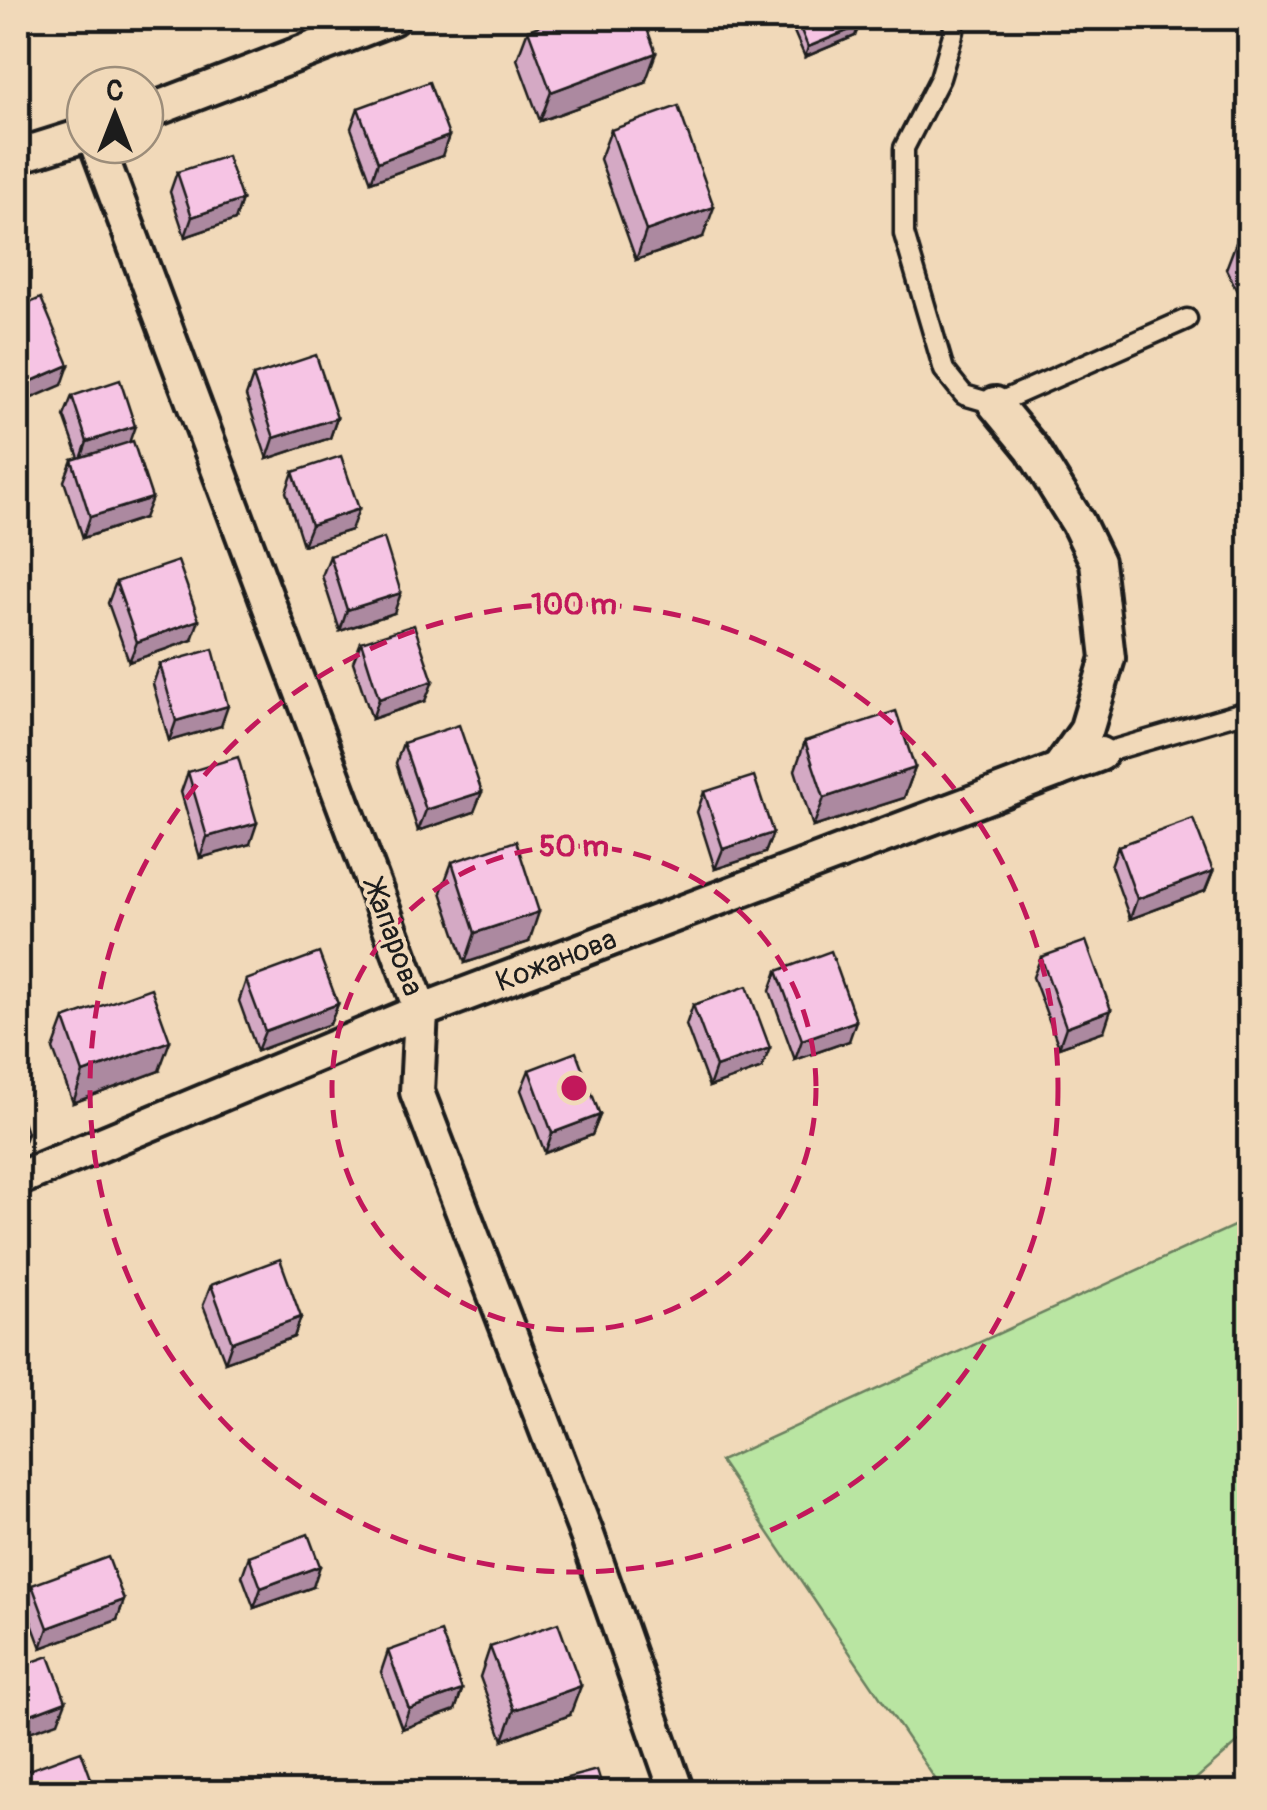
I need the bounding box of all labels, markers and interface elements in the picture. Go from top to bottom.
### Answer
north arrow [65,65,165,165]
text: С [106,74,124,109]
text: 100 m [531,586,617,623]
text: 50 m [539,828,609,865]
street label: Жапарова [354,872,431,1001]
street label: Кожанова [491,921,622,1000]
centre of rings [556,1070,592,1106]

